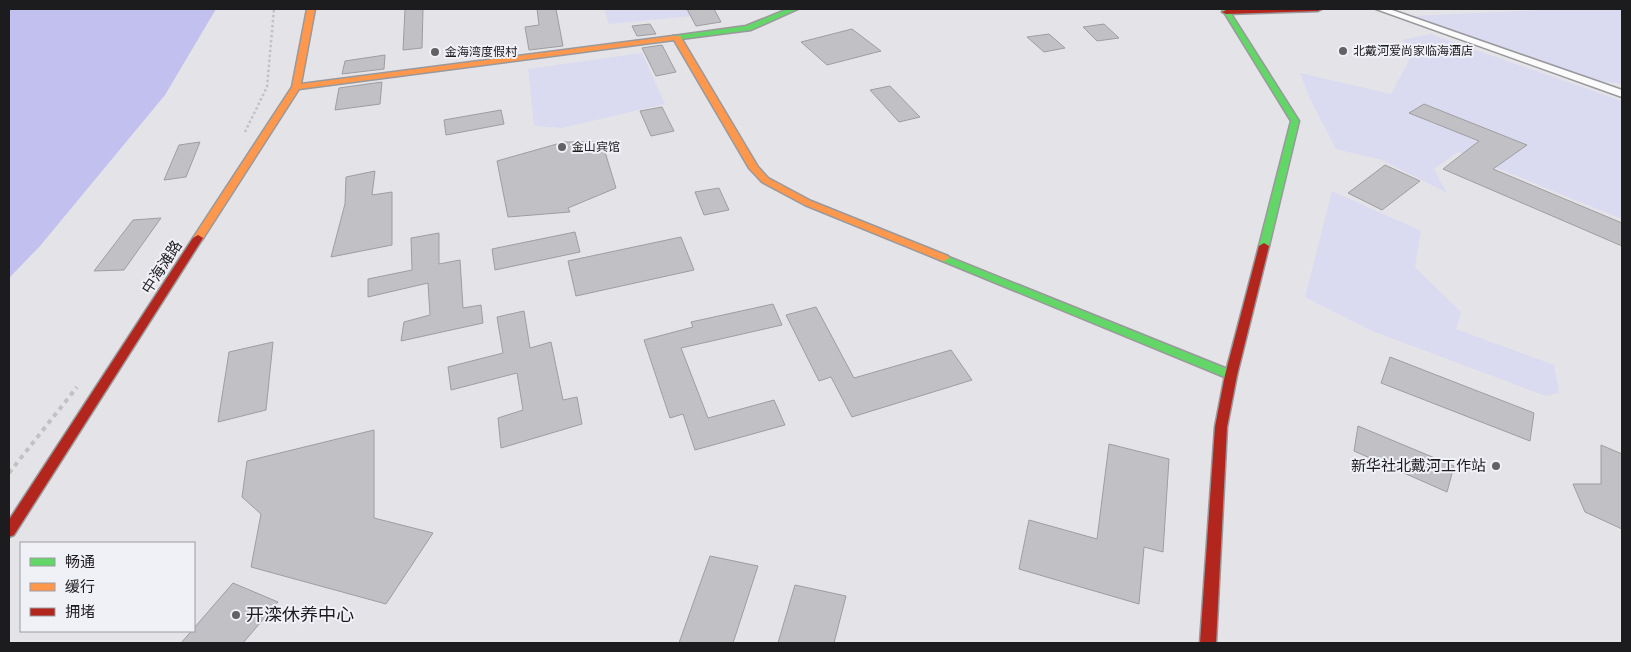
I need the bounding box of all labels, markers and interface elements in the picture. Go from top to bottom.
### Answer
place label: 北戴河爱尚家临海酒店 [1353,44,1473,58]
place label: 金海湾度假村 [445,45,518,59]
marker: 北戴河爱尚家临海酒店 [1337,45,1349,57]
marker: 金海湾度假村 [429,46,441,58]
place label: 金山宾馆 [572,140,620,154]
marker: 金山宾馆 [556,141,568,153]
street label: 中海滩路 [138,237,185,297]
place label: 新华社北戴河工作站 [1351,457,1486,474]
marker: 新华社北戴河工作站 [1490,460,1502,472]
legend [20,542,195,632]
text: 畅通 [65,553,95,570]
text: 缓行 [65,578,95,595]
text: 拥堵 [65,603,95,620]
place label: 开滦休养中心 [246,605,354,625]
marker: 开滦休养中心 [230,609,242,621]

